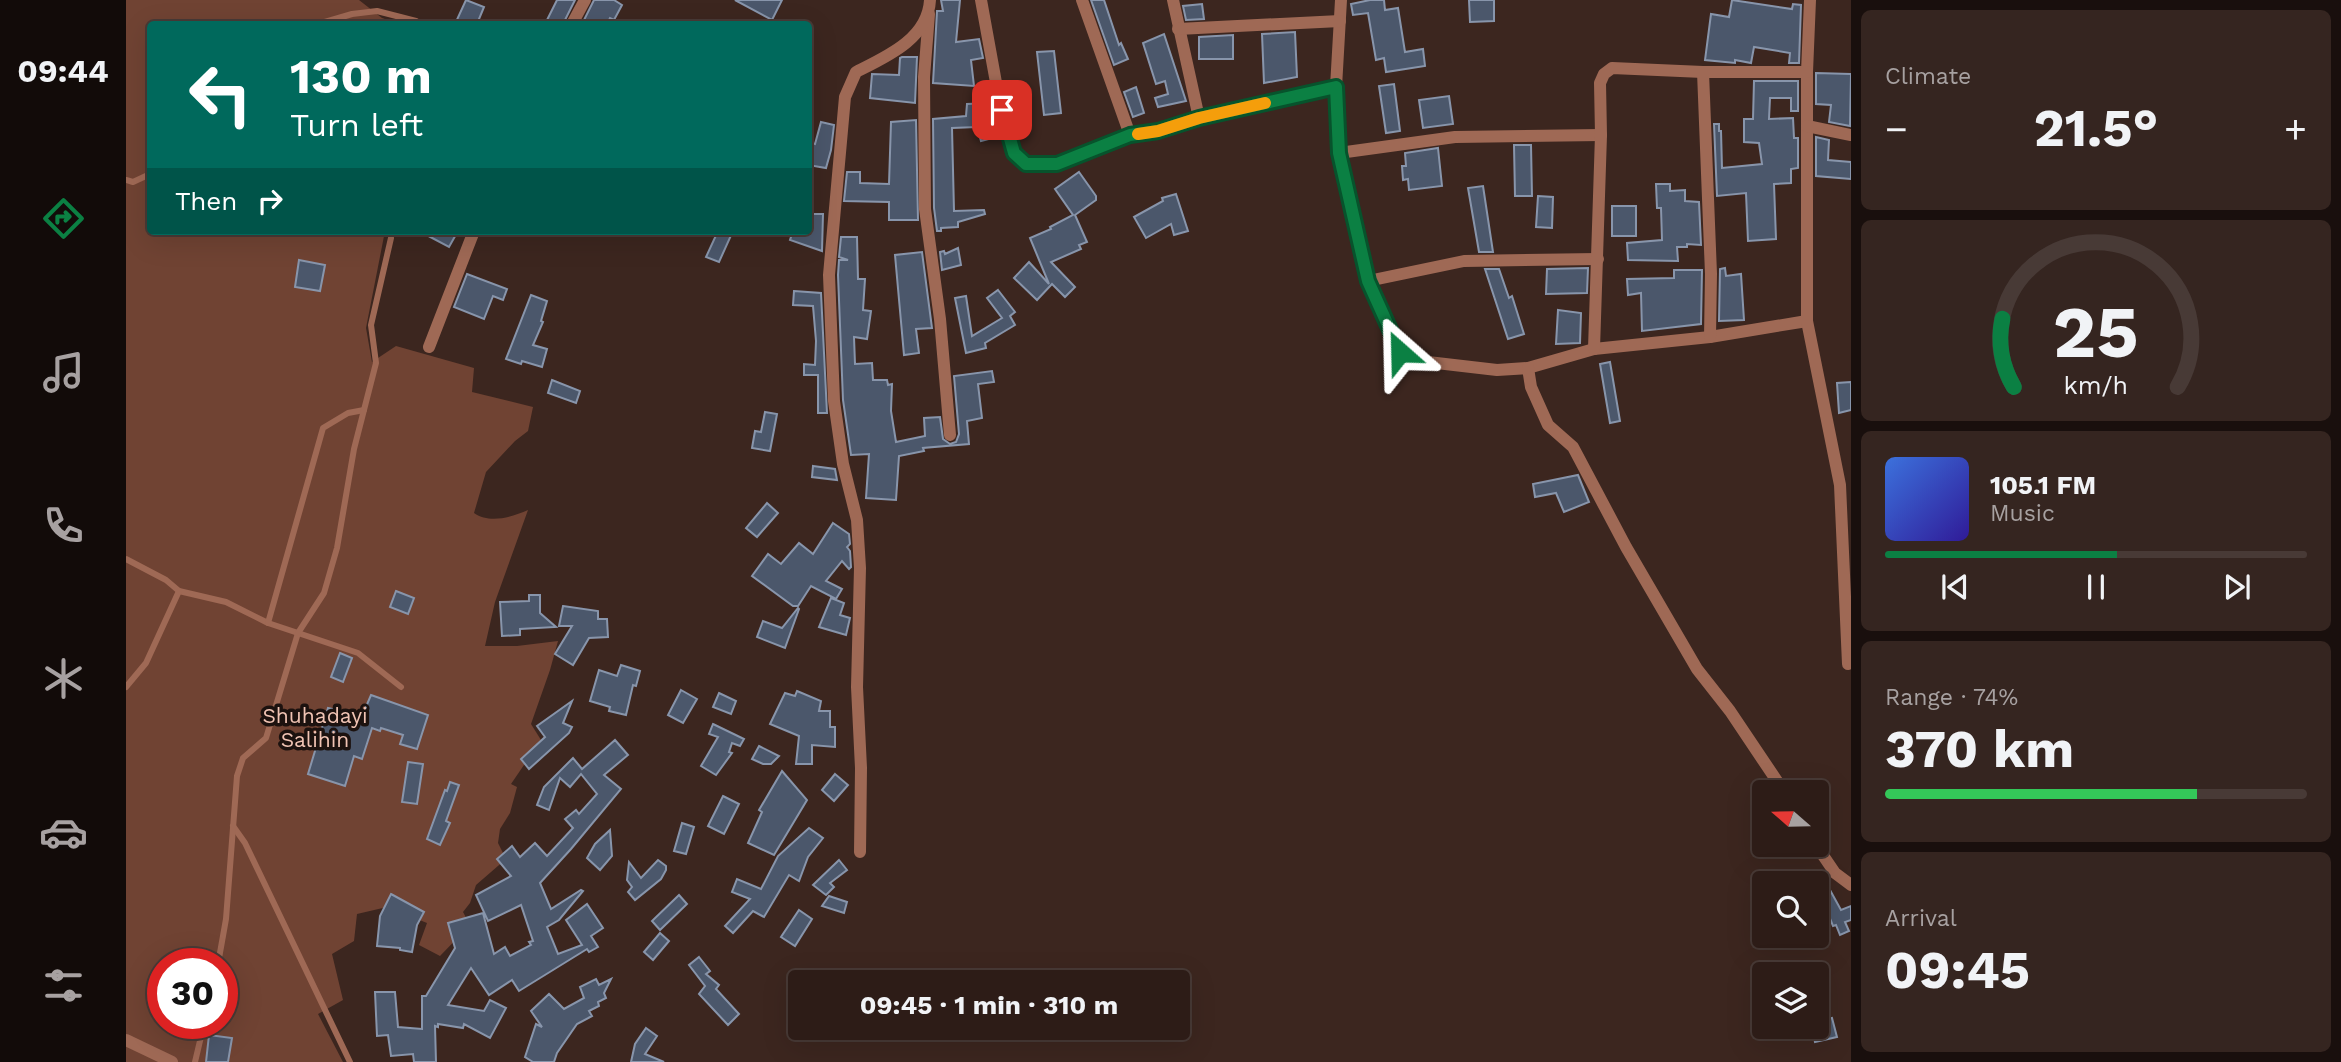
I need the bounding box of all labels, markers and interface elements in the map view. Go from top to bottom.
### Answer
text: 130 m [290,47,432,105]
icon: left [175,49,266,140]
text: 09:44 [17,52,109,90]
text: Climate [1885,63,1971,90]
pin [972,80,1032,140]
icon: arrive [983,91,1021,129]
text: 21.5° [2034,98,2158,159]
text: Turn left [290,106,423,144]
text: − [1885,107,1908,151]
text: + [2284,107,2307,151]
icon: right [251,182,289,220]
text: Then [175,186,237,216]
icon: directions [39,194,88,243]
text: 25 [2053,289,2139,375]
position arrow [1363,315,1437,389]
icon: music [39,348,88,397]
text: km/h [2064,370,2128,399]
text: 105.1 FM [1990,470,2096,500]
text: Music [1990,500,2055,527]
icon: phone [39,501,88,550]
icon: previous [1936,568,1974,606]
icon: pause [2077,568,2115,606]
icon: next [2218,568,2256,606]
icon: climate [39,654,88,703]
text: Range · 74% [1885,684,2018,711]
park label: Shuhadayi Salihin [262,703,368,752]
text: 370 km [1885,719,2074,780]
north arrow [1752,780,1829,858]
map controls [1752,780,1829,1039]
icon: car [39,808,88,857]
button: search [1752,871,1829,948]
text: Arrival [1885,905,1957,932]
text: 09:45 [1885,940,2030,1001]
speed limit sign: 30 [147,948,238,1039]
icon: filters [39,961,88,1010]
button: layers [1752,962,1829,1039]
text: 09:45 · 1 min · 310 m [860,990,1118,1020]

